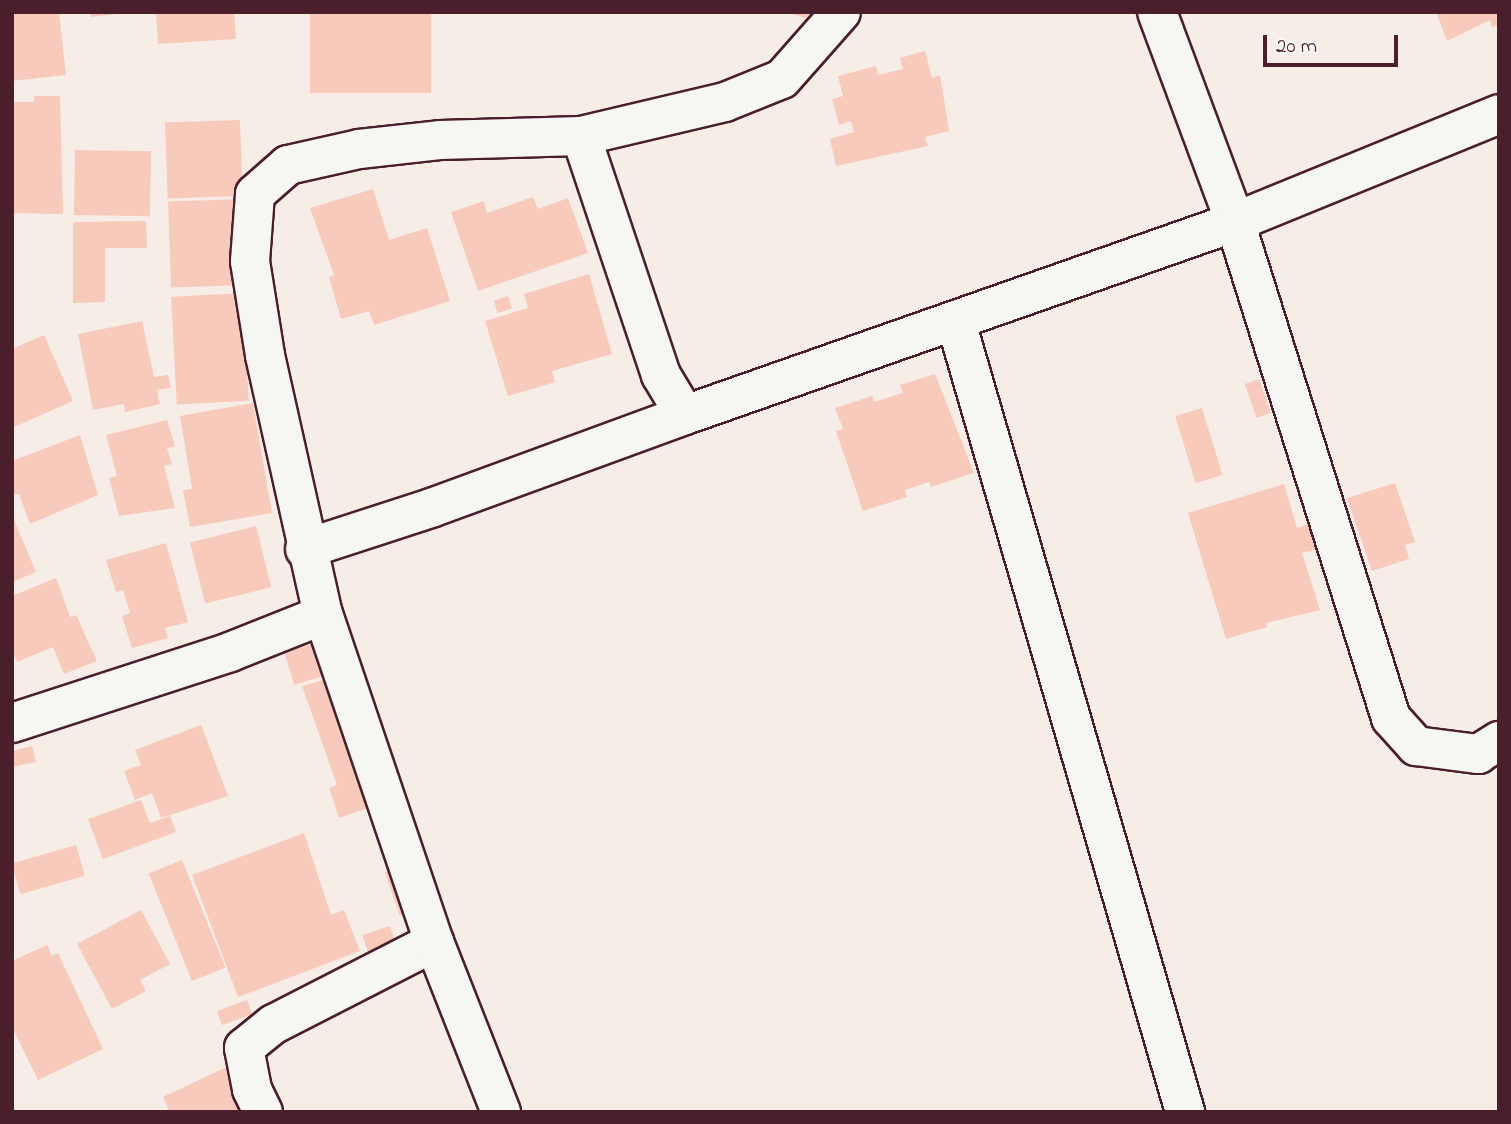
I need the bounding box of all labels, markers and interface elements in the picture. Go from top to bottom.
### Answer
scale bar [1266,21,1401,65]
text: 20 m [1276,32,1317,62]

